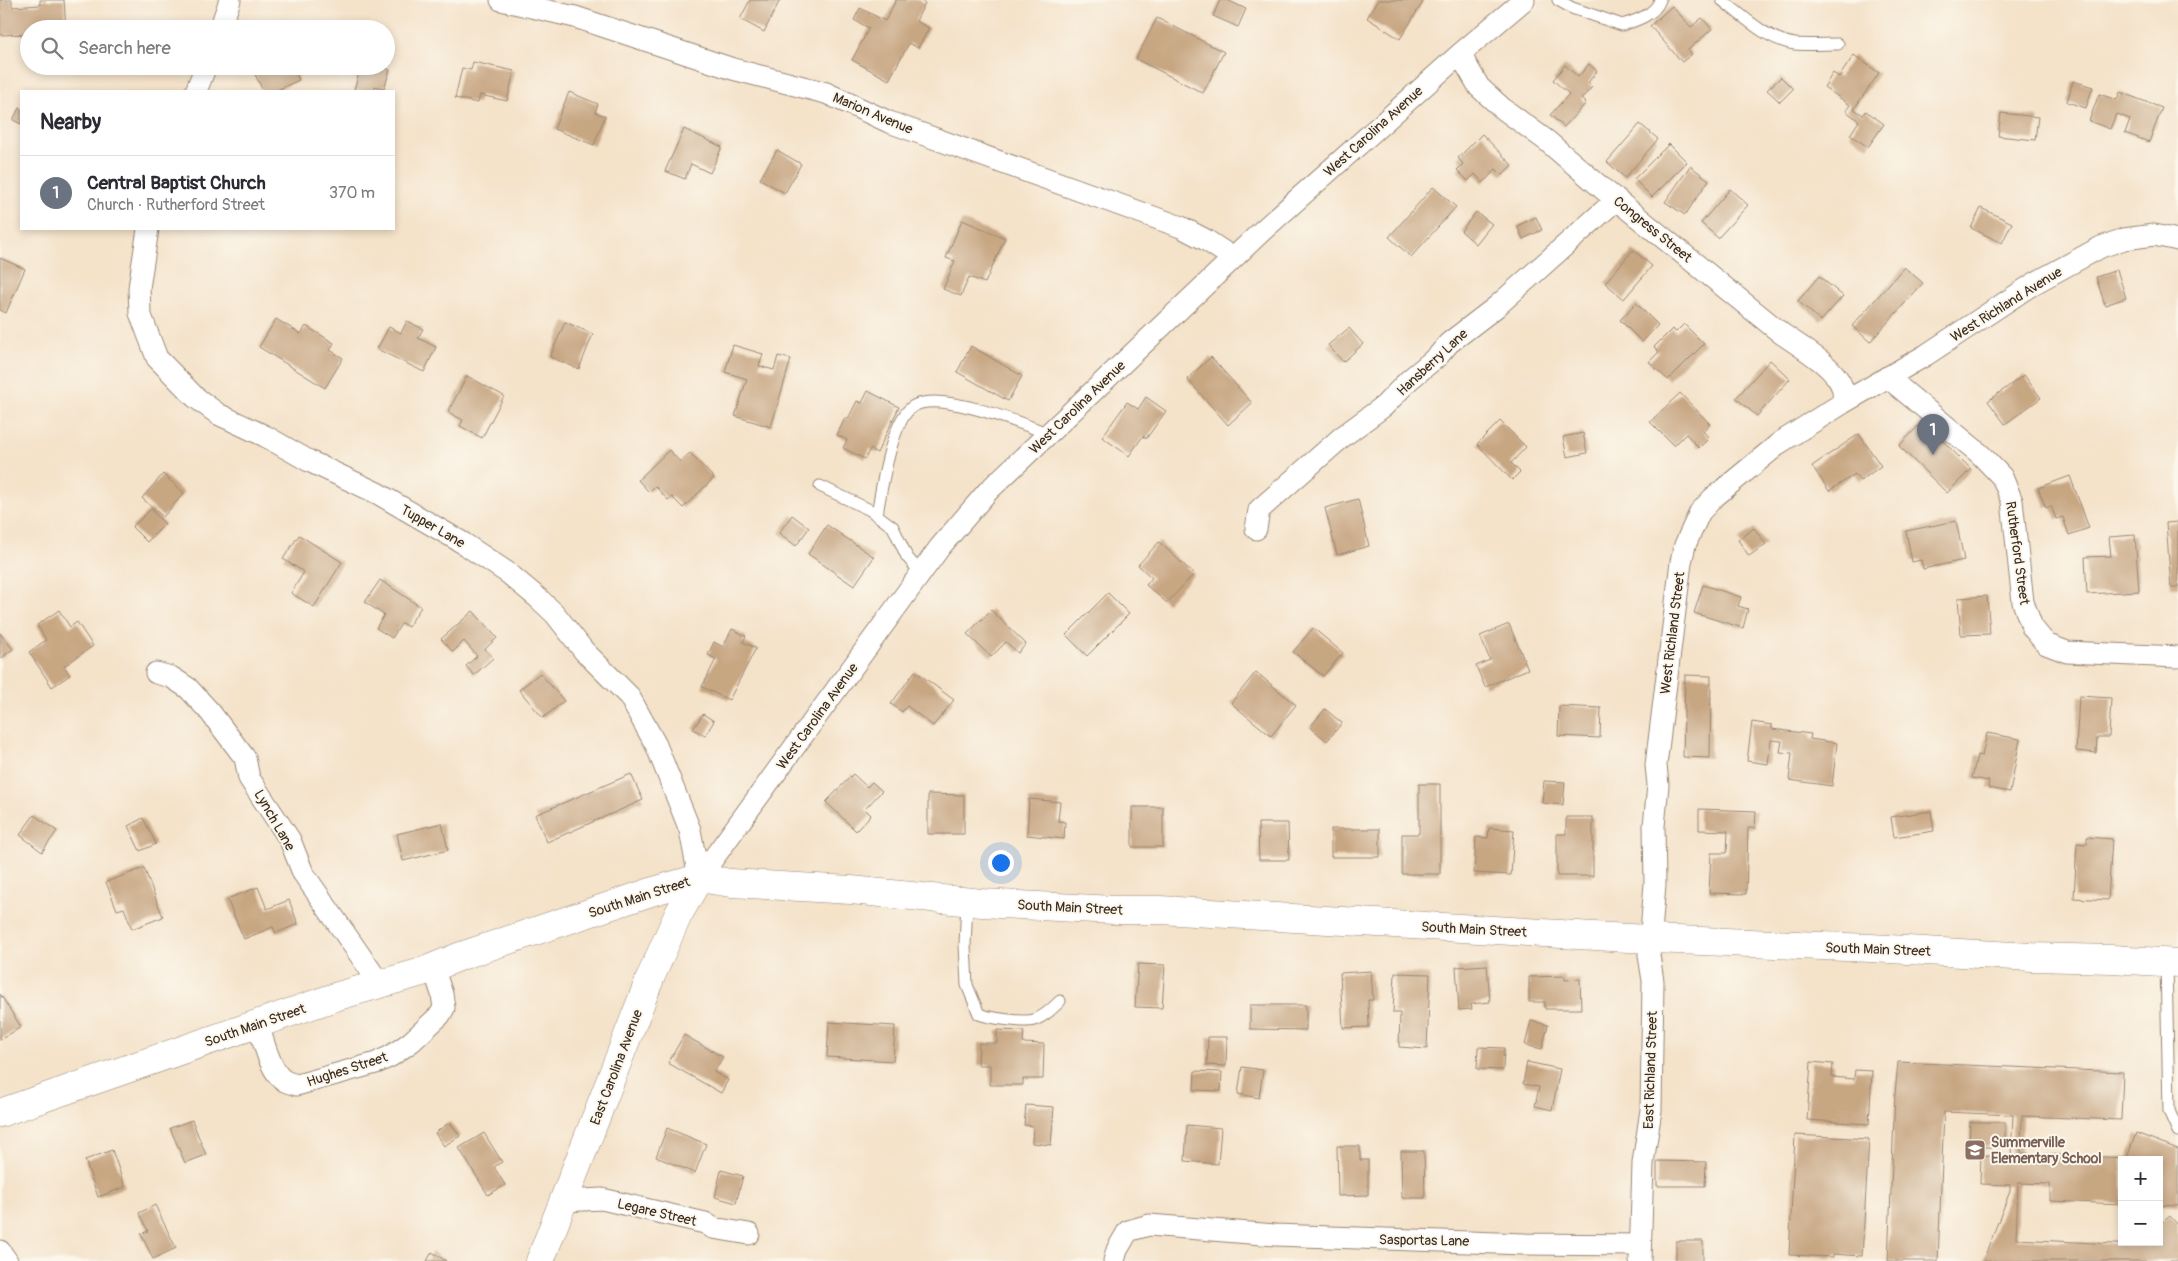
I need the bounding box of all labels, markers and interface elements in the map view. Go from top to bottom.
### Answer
search box [20,20,395,75]
icon: search [38,34,66,62]
text: Search here [78,36,171,60]
street label: West Carolina Avenue [1320,82,1426,180]
street label: Marion Avenue [830,89,916,138]
text: Nearby [40,109,101,136]
text: Central Baptist Church [87,171,266,195]
text: 1 [53,183,59,203]
text: 370 m [329,183,375,203]
street label: Congress Street [1610,193,1696,266]
text: Church · Rutherford Street [87,195,265,215]
street label: West Richland Avenue [1947,263,2065,346]
street label: Hansberry Lane [1393,325,1471,399]
street label: West Carolina Avenue [1026,357,1129,458]
pin: 1 [1917,414,1949,455]
street label: Rutherford Street [2002,500,2033,606]
street label: Tupper Lane [398,501,468,552]
street label: West Richland Street [1657,570,1688,695]
street label: West Carolina Avenue [773,660,862,773]
street label: Lynch Lane [250,787,299,854]
your location [988,850,1014,876]
street label: South Main Street [586,873,692,922]
street label: South Main Street [1017,896,1124,919]
street label: South Main Street [1421,918,1528,941]
street label: South Main Street [1825,939,1932,960]
street label: South Main Street [202,1000,308,1051]
street label: East Carolina Avenue [587,1007,646,1127]
street label: East Richland Street [1640,1010,1661,1129]
street label: Hughes Street [305,1048,390,1091]
place label: Summerville Elementary School [1991,1134,2102,1167]
school or university icon: Summerville Elementary School [1963,1138,1987,1162]
map controls [2118,1156,2163,1246]
button: + [2118,1156,2163,1201]
street label: Legare Street [616,1195,699,1230]
button: − [2118,1201,2163,1246]
street label: Sasportas Lane [1379,1231,1469,1250]

